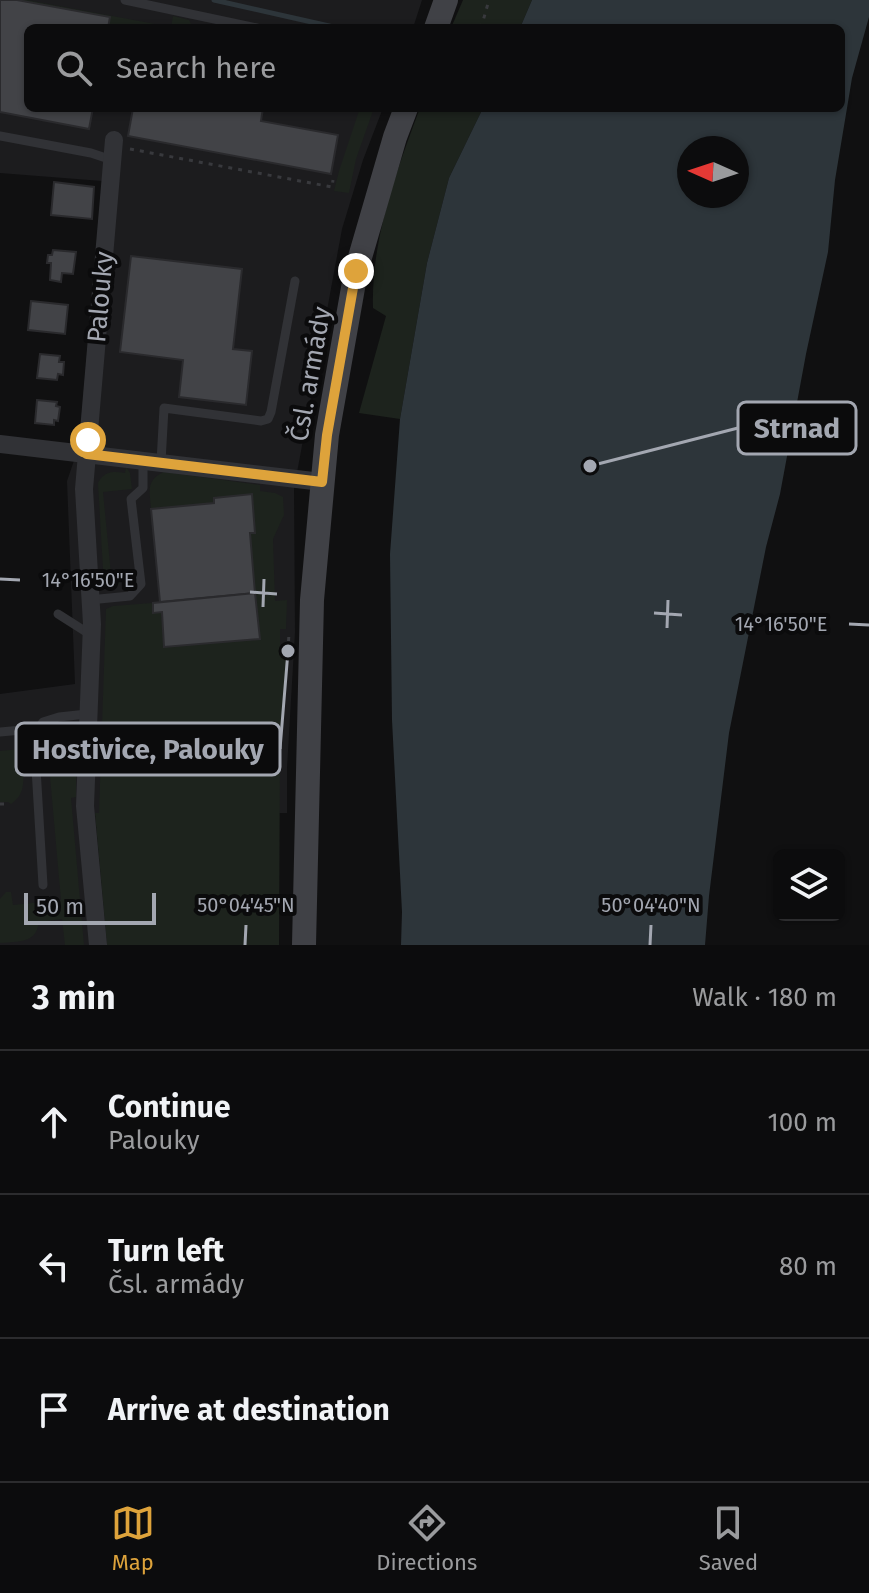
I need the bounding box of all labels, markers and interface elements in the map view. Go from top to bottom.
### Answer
search box [24,24,845,112]
icon: search [52,46,96,90]
text: Search here [116,50,276,86]
north arrow [677,136,749,208]
street label: Palouky [81,250,120,344]
route end [338,253,374,289]
street label: Čsl. armády [282,304,338,444]
callout: Strnad [738,402,856,454]
text: Strnad [754,412,840,445]
route start [70,422,106,458]
text: 14°16'50"E [42,568,134,592]
text: 14°16'50"E [735,612,827,636]
callout: Hostivice, Palouky [16,723,280,775]
text: Hostivice, Palouky [32,733,264,766]
map controls [773,849,845,921]
button: layers [773,849,845,921]
scale bar [24,889,156,925]
text: 50 m [36,893,84,920]
text: 50°04'45"N [197,893,295,917]
text: 50°04'40"N [601,893,701,917]
text: 3 min [32,977,116,1018]
text: Walk · 180 m [692,982,837,1013]
text: Continue [108,1089,231,1125]
icon: ahead [32,1100,76,1144]
text: 100 m [768,1107,837,1138]
text: Palouky [108,1125,199,1156]
text: Turn left [108,1233,224,1269]
icon: left [32,1244,76,1288]
text: 80 m [779,1251,837,1282]
text: Čsl. armády [108,1269,244,1300]
icon: arrive [32,1388,76,1432]
text: Arrive at destination [108,1392,390,1428]
tab: Map [111,1501,155,1576]
tab: Directions [376,1501,477,1576]
tab: Saved [699,1501,758,1576]

